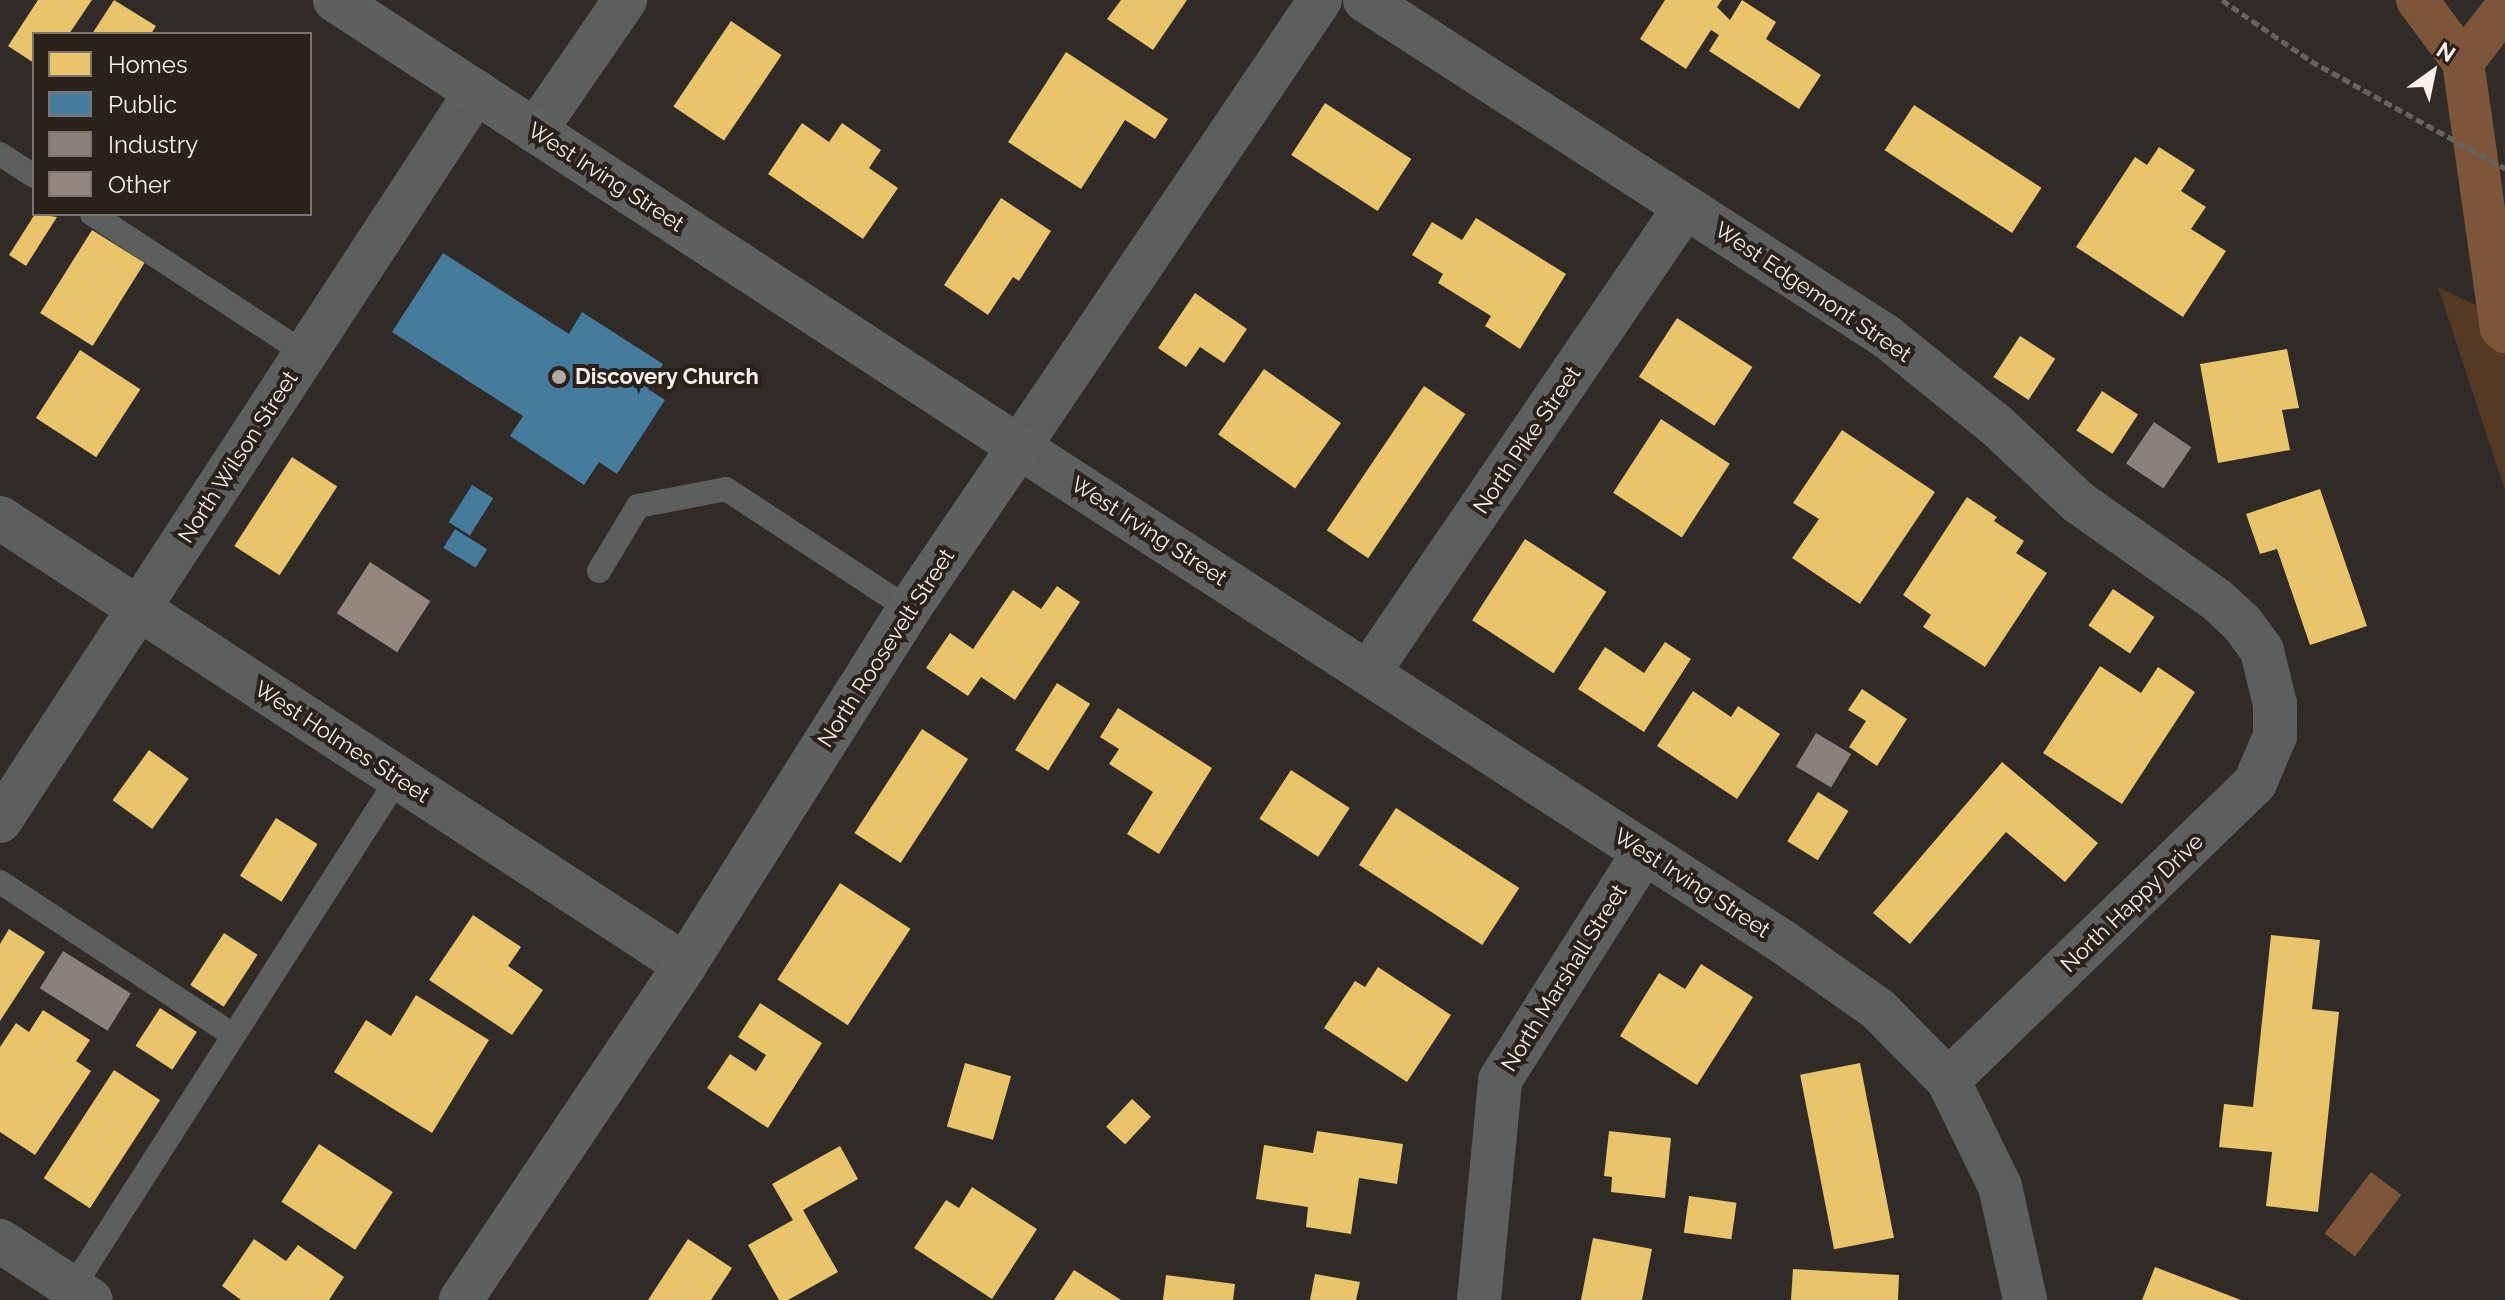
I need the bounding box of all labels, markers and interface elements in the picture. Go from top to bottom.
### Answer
legend [32,32,312,216]
north arrow [2393,32,2473,112]
text: N [2432,36,2460,67]
text: Homes [108,50,188,79]
text: Public [108,90,177,119]
street label: West Irving Street [523,117,689,237]
text: Industry [108,130,198,159]
text: Other [108,170,171,199]
street label: West Edgemont Street [1710,216,1916,368]
street label: North Pike Street [1468,361,1586,519]
place label: Discovery Church [575,364,759,390]
street label: North Wilson Street [172,366,304,548]
marker: Discovery Church [550,368,568,386]
street label: West Irving Street [1066,471,1232,591]
street label: North Roosevelt Street [812,544,960,752]
street label: West Holmes Street [249,675,435,809]
street label: West Irving Street [1609,823,1775,943]
street label: North Happy Drive [2055,828,2209,978]
street label: North Marshall Street [1495,879,1633,1077]

